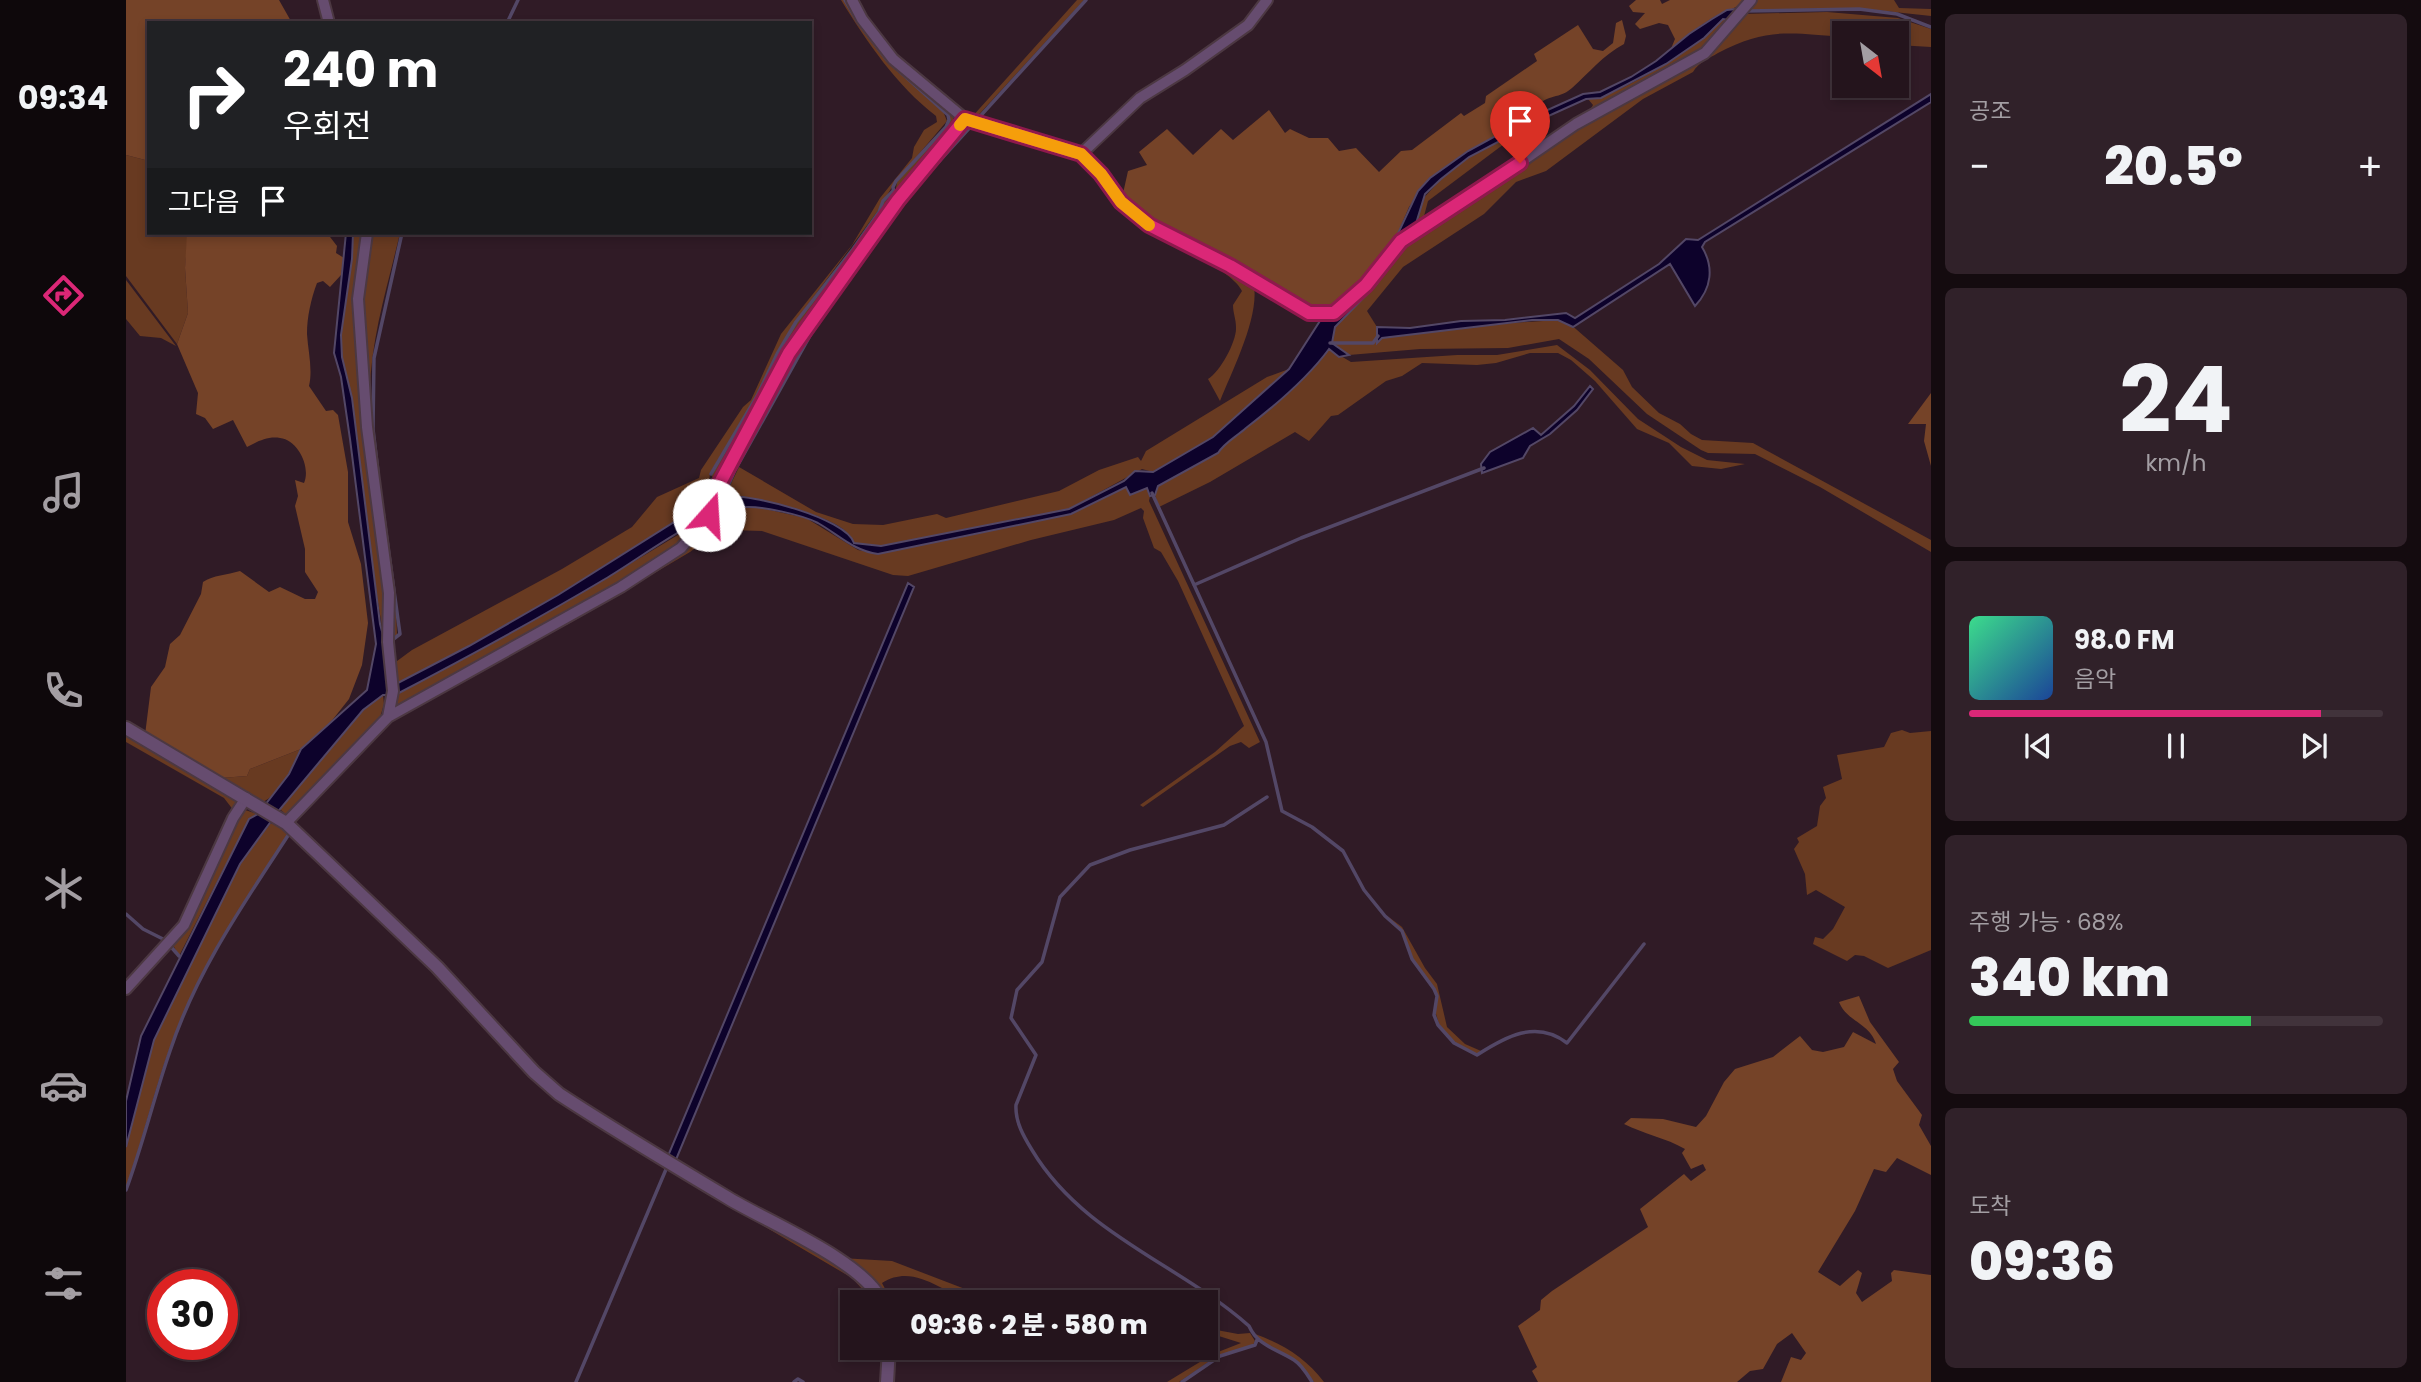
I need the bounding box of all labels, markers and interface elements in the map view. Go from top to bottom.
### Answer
north arrow [1832,21,1909,98]
map controls [1832,21,1909,98]
text: 240 m [283,36,438,104]
icon: right [168,49,259,140]
text: 09:34 [18,75,108,120]
pin [1490,91,1550,163]
text: 공조 [1969,95,2011,127]
icon: arrive [1501,102,1539,140]
text: 우회전 [283,103,371,148]
text: 20.5° [2104,130,2243,203]
text: − [1969,140,1990,193]
text: + [2357,140,2383,193]
icon: arrive [254,182,292,220]
text: 그다음 [168,184,240,220]
icon: directions [39,271,88,320]
text: 24 [2119,336,2233,464]
text: km/h [2145,447,2207,479]
icon: music [39,468,88,517]
position arrow [672,478,746,552]
text: 98.0 FM [2074,622,2175,658]
text: 음악 [2074,663,2116,695]
icon: phone [39,666,88,715]
icon: previous [2019,727,2057,765]
icon: pause [2157,727,2195,765]
icon: next [2295,727,2333,765]
icon: climate [39,864,88,913]
text: 주행 가능 · 68% [1969,906,2124,938]
text: 340 km [1969,941,2170,1014]
icon: car [39,1061,88,1110]
text: 도착 [1969,1190,2011,1222]
text: 09:36 [1969,1225,2115,1298]
icon: filters [39,1259,88,1308]
speed limit sign: 30 [147,1269,238,1360]
text: 09:36 · 2 분 · 580 m [910,1307,1148,1343]

